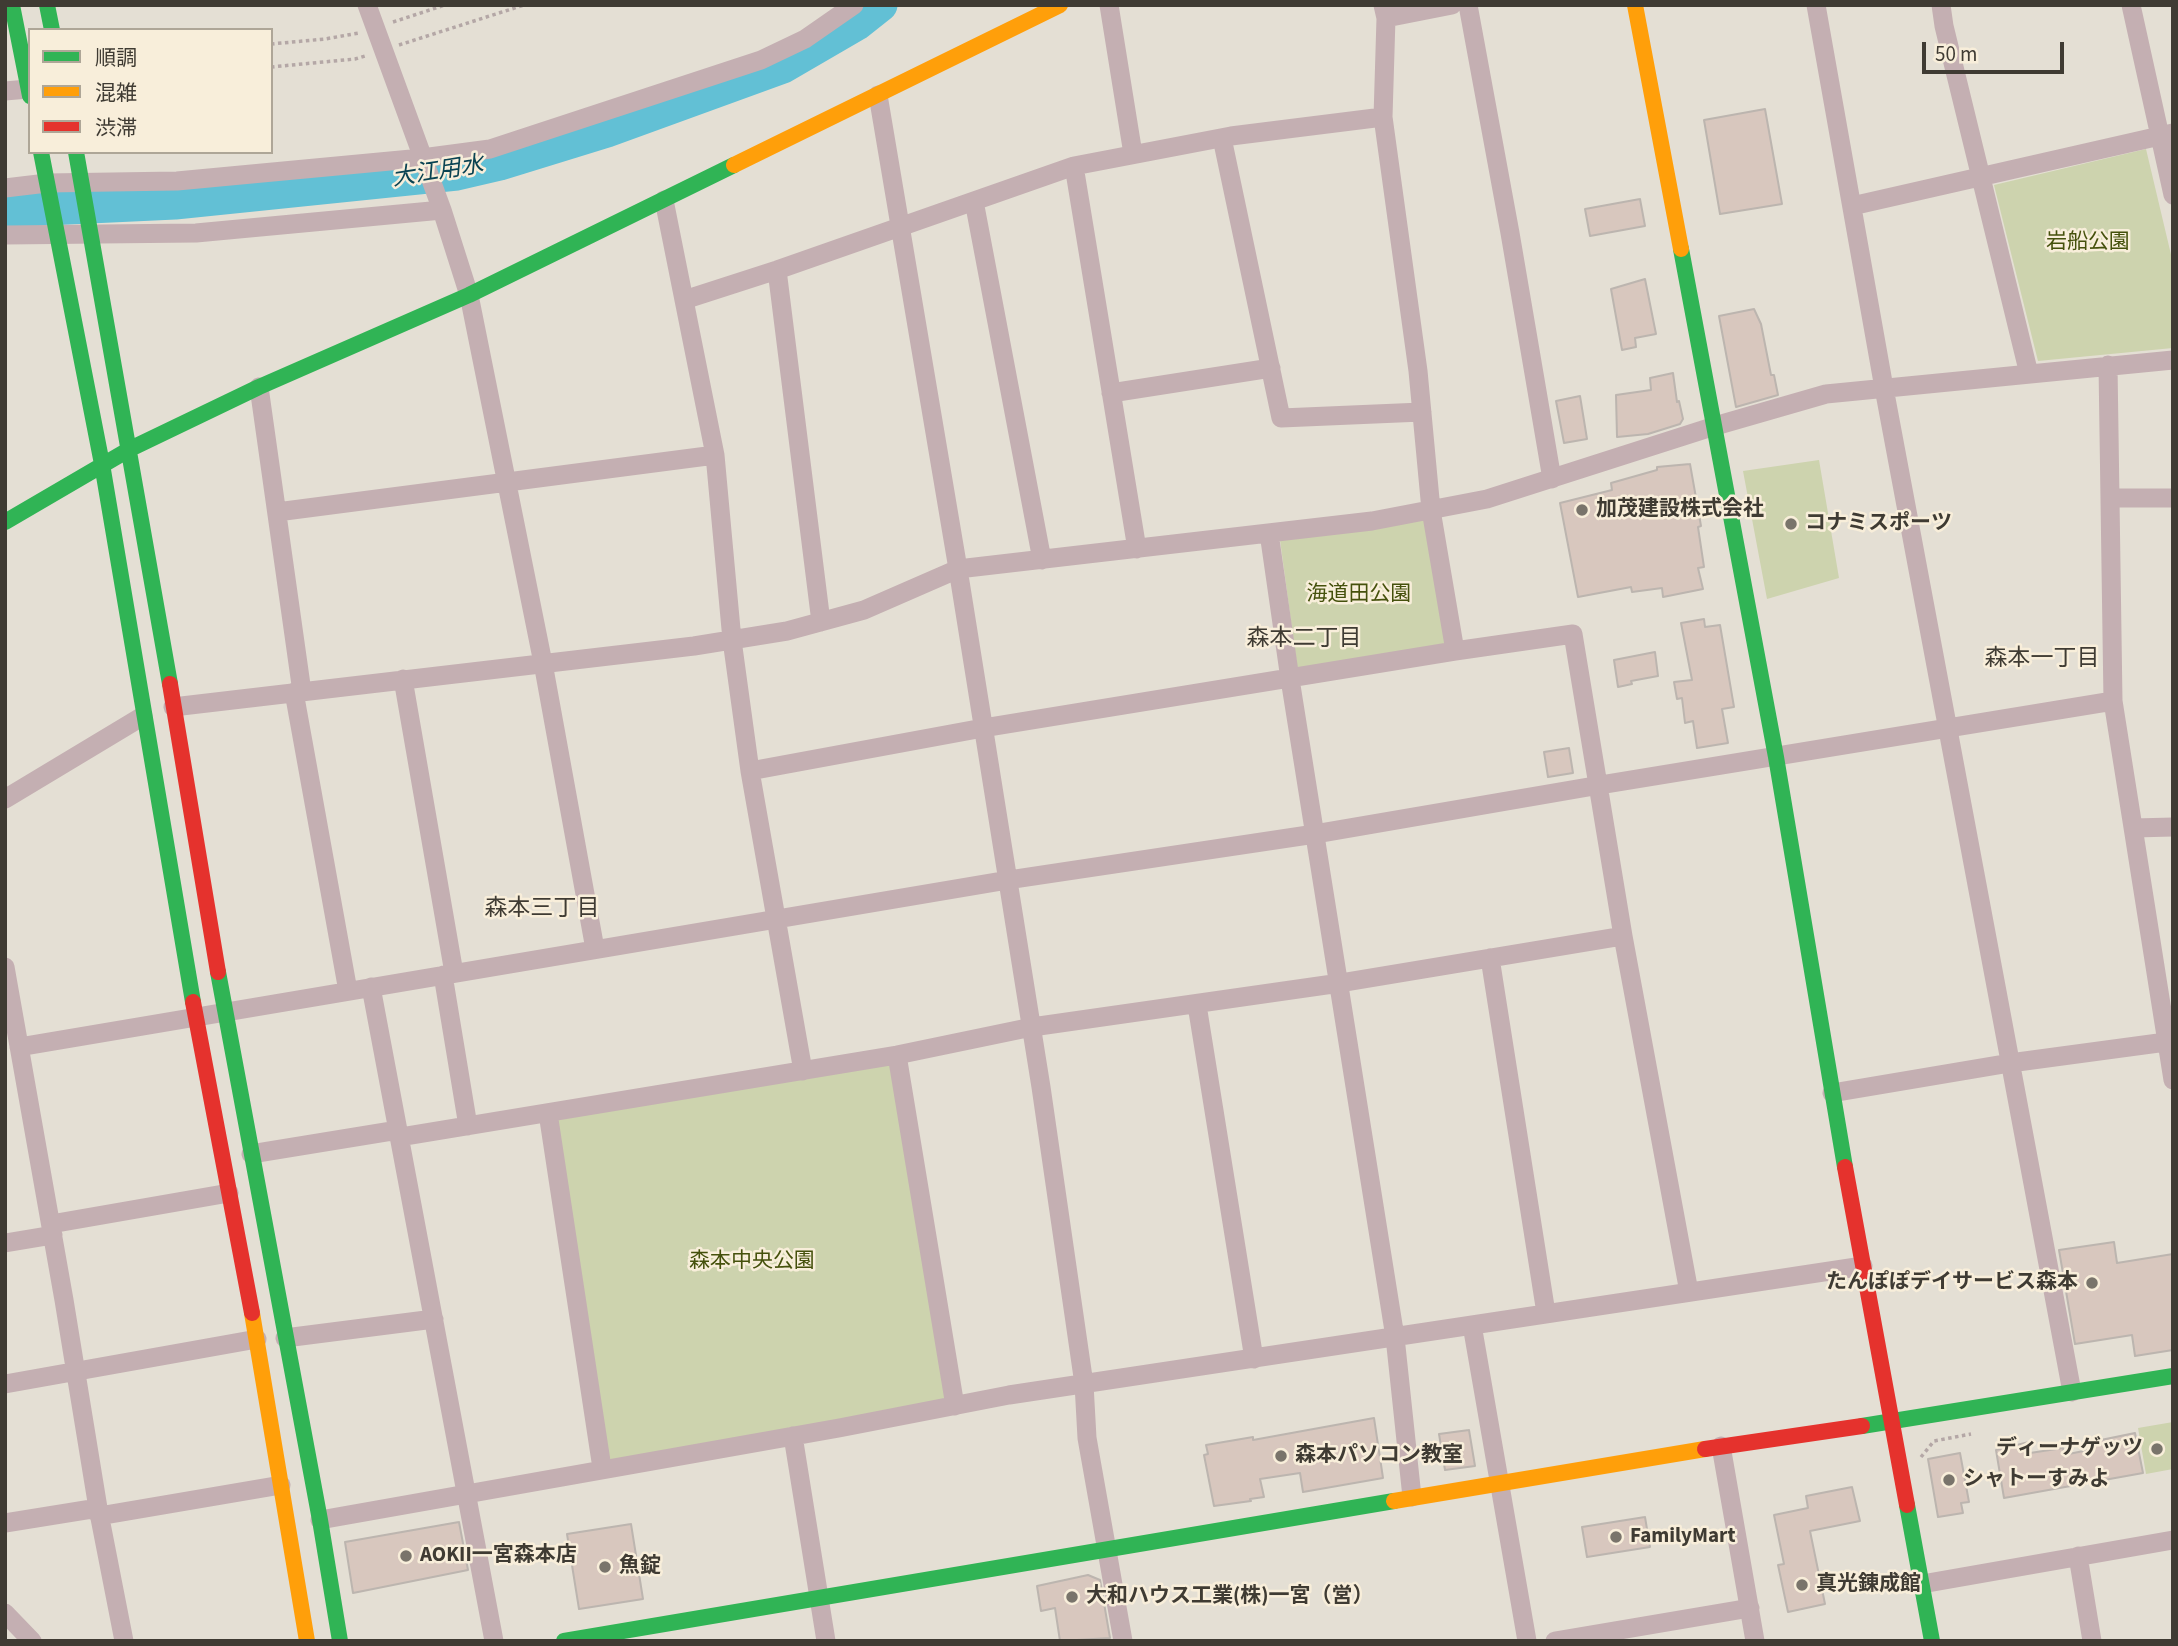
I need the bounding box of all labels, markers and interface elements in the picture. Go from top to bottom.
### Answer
legend [28,28,273,154]
scale bar [1926,28,2068,72]
text: 50 m [1935,39,1977,69]
text: 順調 [95,43,137,73]
text: 混雑 [95,78,137,108]
text: 渋滞 [95,113,137,143]
water label: 大江用水 [390,152,486,194]
park label: 岩船公園 [2046,230,2130,256]
place label: 加茂建設株式会社 [1596,497,1764,523]
marker: 加茂建設株式会社 [1574,502,1590,518]
place label: コナミスポーツ [1805,511,1952,537]
marker: コナミスポーツ [1783,516,1799,532]
park label: 海道田公園 [1307,582,1411,608]
district label: 森本二丁目 [1247,626,1361,654]
district label: 森本一丁目 [1985,646,2099,674]
district label: 森本三丁目 [485,896,599,924]
park label: 森本中央公園 [689,1249,815,1275]
place label: たんぽぽデイサービス森本 [1826,1270,2078,1296]
marker: たんぽぽデイサービス森本 [2084,1275,2100,1291]
place label: ディーナゲッツ [1996,1436,2143,1462]
marker: ディーナゲッツ [2149,1441,2165,1457]
place label: 森本パソコン教室 [1295,1443,1463,1469]
marker: 森本パソコン教室 [1273,1448,1289,1464]
place label: シャトーすみよ [1963,1467,2110,1493]
marker: シャトーすみよ [1941,1472,1957,1488]
place label: FamilyMart [1630,1524,1735,1550]
marker: FamilyMart [1608,1529,1624,1545]
place label: AOKII一宮森本店 [420,1543,577,1569]
marker: AOKII一宮森本店 [398,1548,414,1564]
place label: 魚錠 [619,1554,661,1580]
marker: 魚錠 [597,1559,613,1575]
place label: 真光錬成館 [1816,1572,1921,1598]
marker: 真光錬成館 [1794,1577,1810,1593]
place label: 大和ハウス工業(株)一宮（営） [1086,1584,1373,1610]
marker: 大和ハウス工業(株)一宮（営） [1064,1589,1080,1605]

